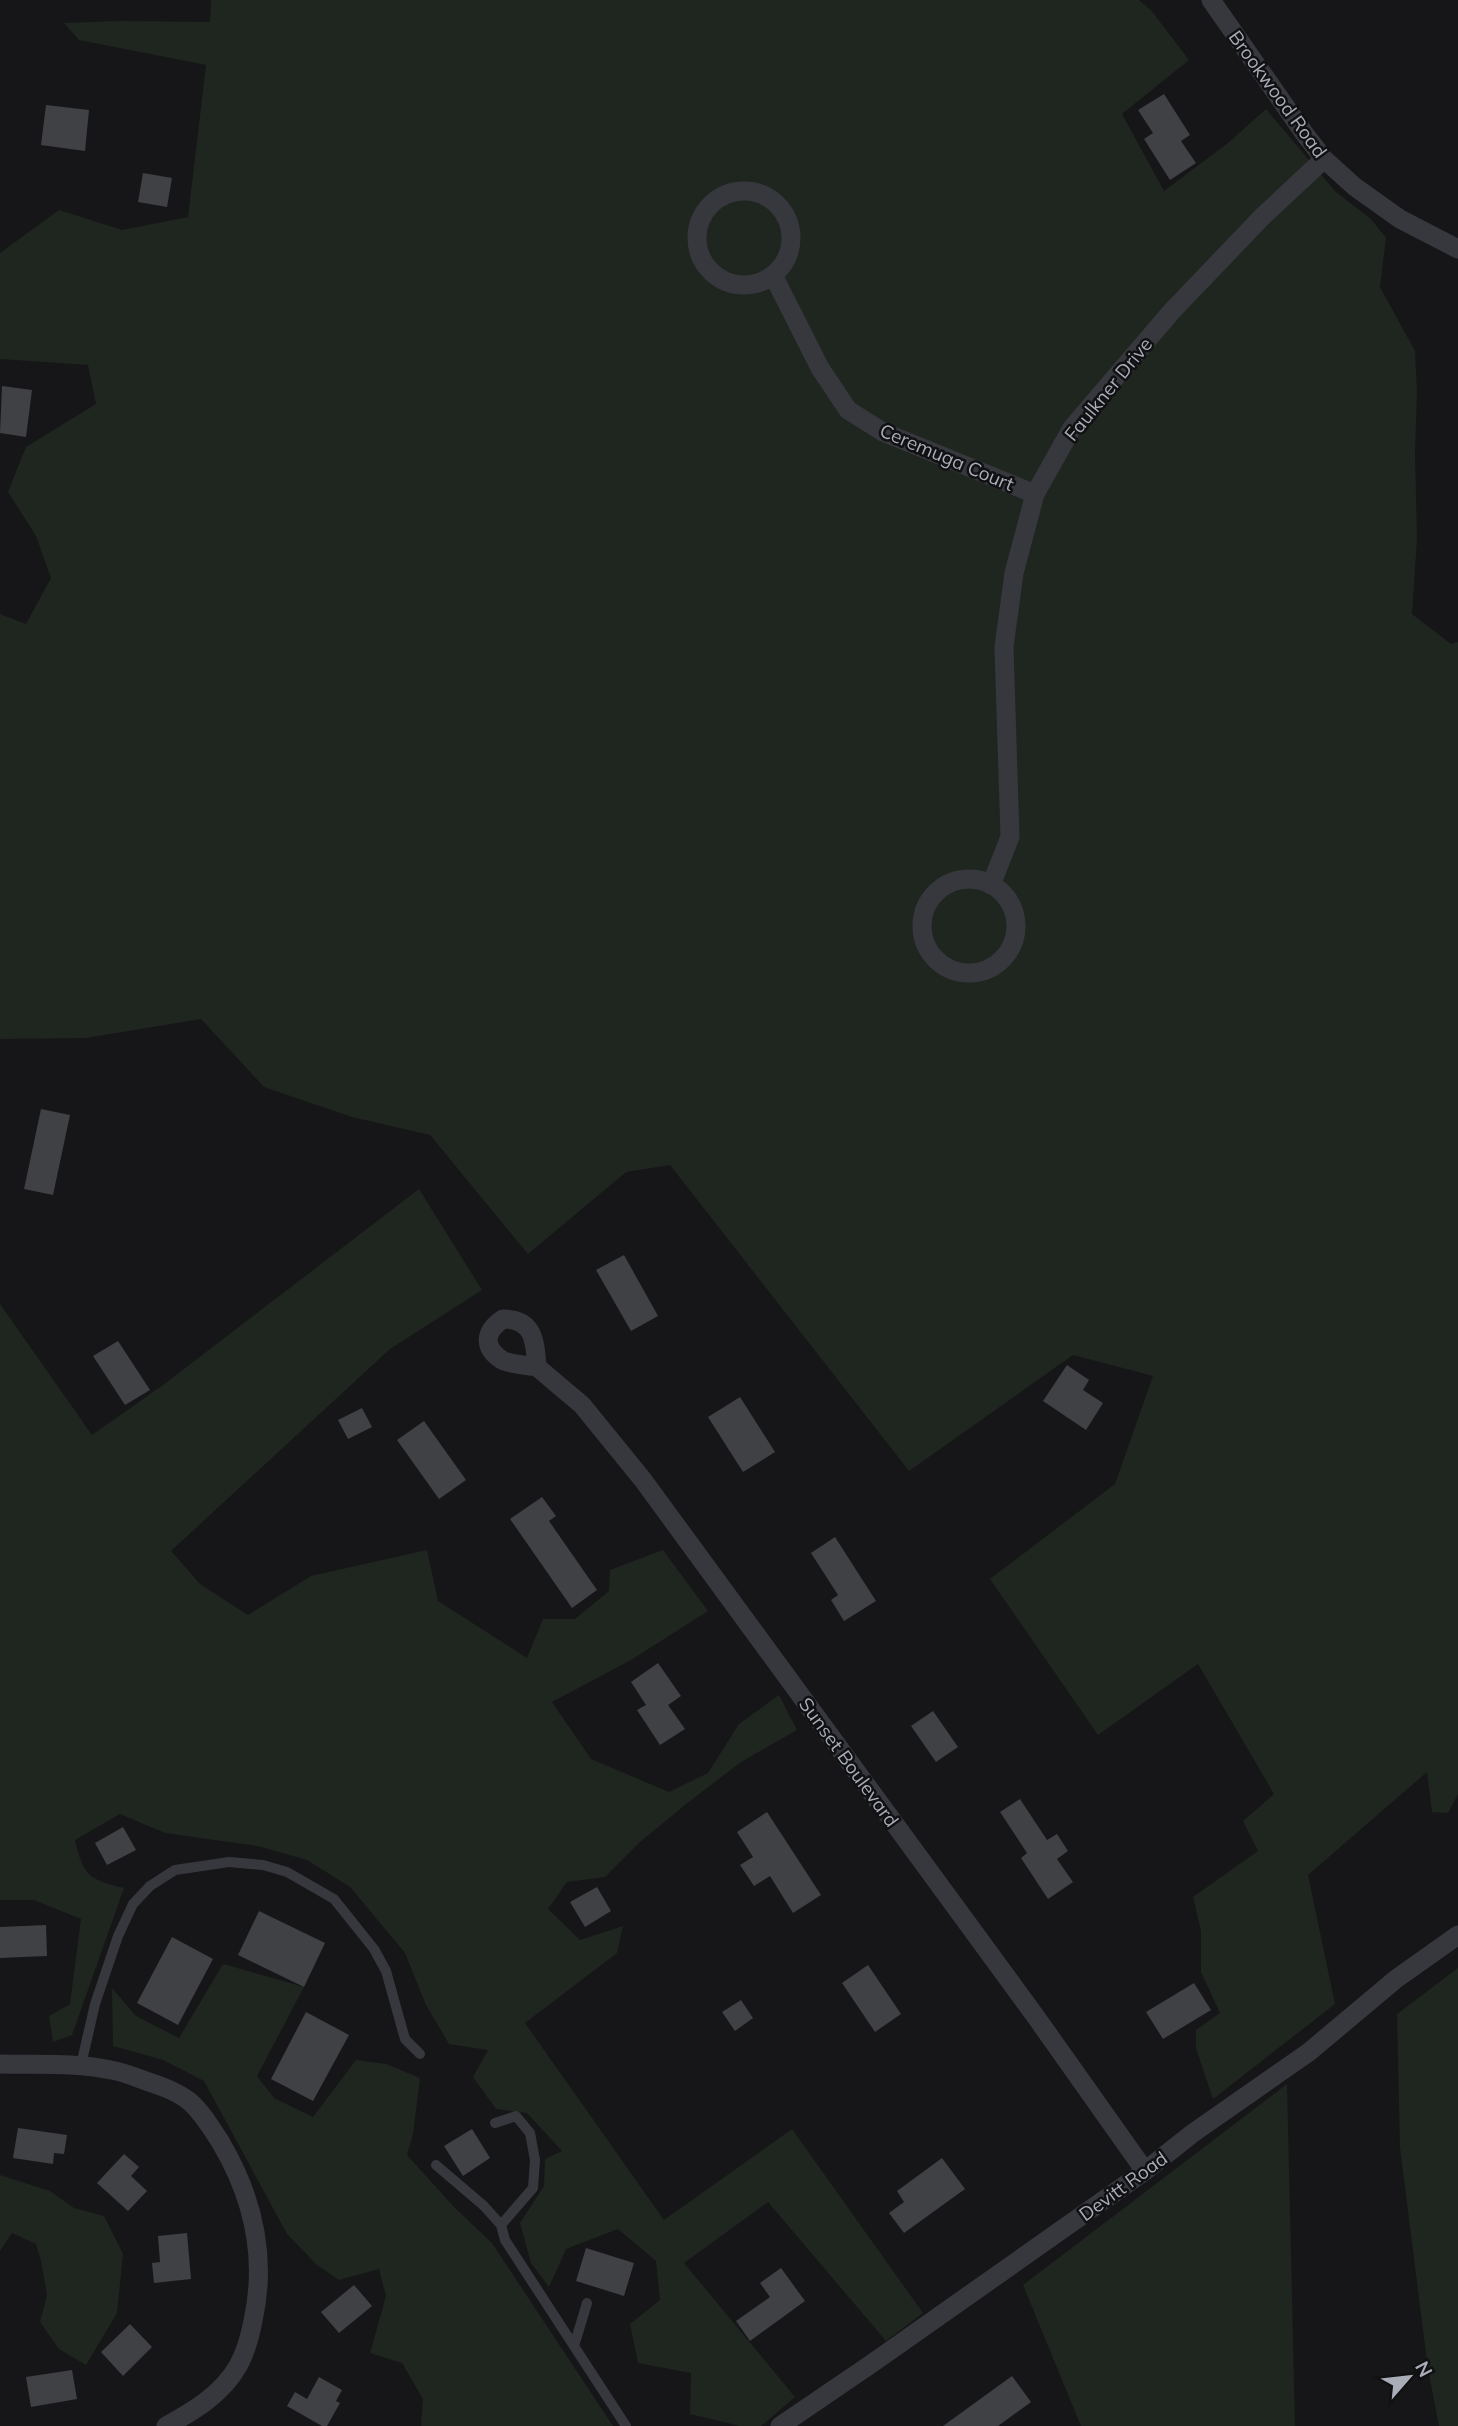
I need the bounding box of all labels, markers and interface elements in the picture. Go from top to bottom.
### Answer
street label: Brookwood Road [1224,26,1332,162]
street label: Faulkner Drive [1059,332,1157,446]
street label: Ceremuga Court [876,418,1018,496]
street label: Sunset Boulevard [794,1693,904,1831]
street label: Devitt Road [1074,2146,1172,2226]
north arrow [1374,2342,1444,2412]
text: N [1410,2357,1438,2381]

